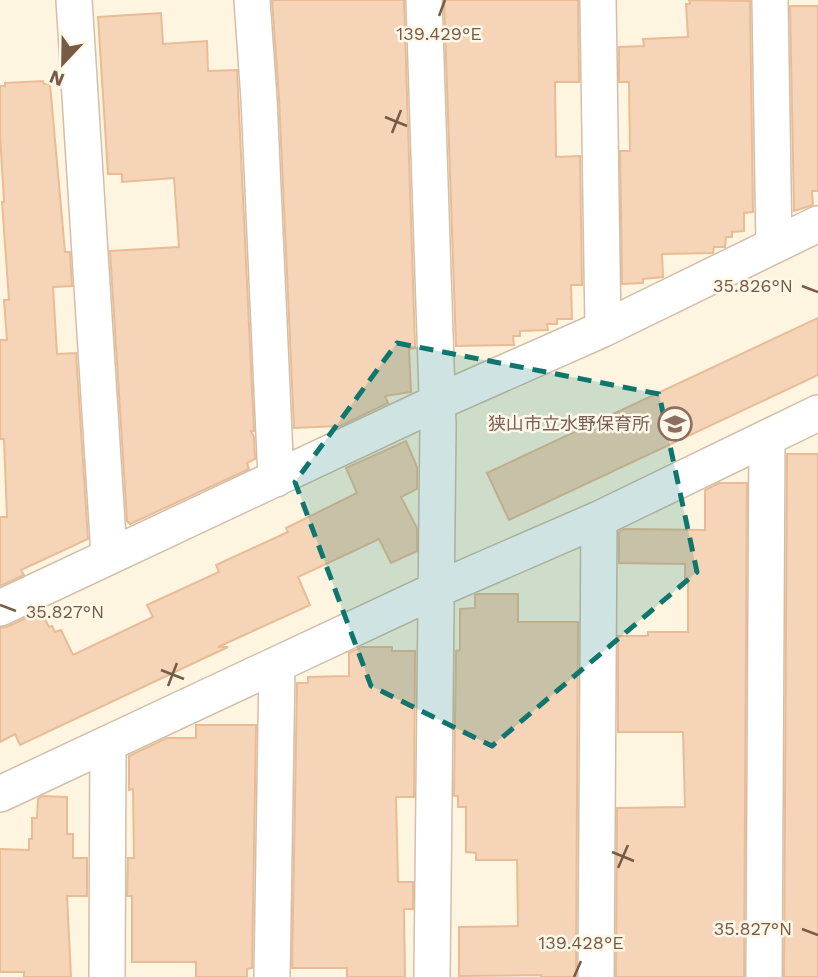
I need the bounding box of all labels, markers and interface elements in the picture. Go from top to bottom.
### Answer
text: 139.429°E [396,23,482,44]
north arrow [28,28,98,98]
text: N [46,65,68,92]
text: 35.826°N [713,275,793,296]
school or university icon: 狭山市立水野保育所 [656,405,694,443]
place label: 狭山市立水野保育所 [488,413,650,434]
text: 35.827°N [26,601,104,622]
text: 35.827°N [714,918,792,939]
text: 139.428°E [538,932,624,953]

